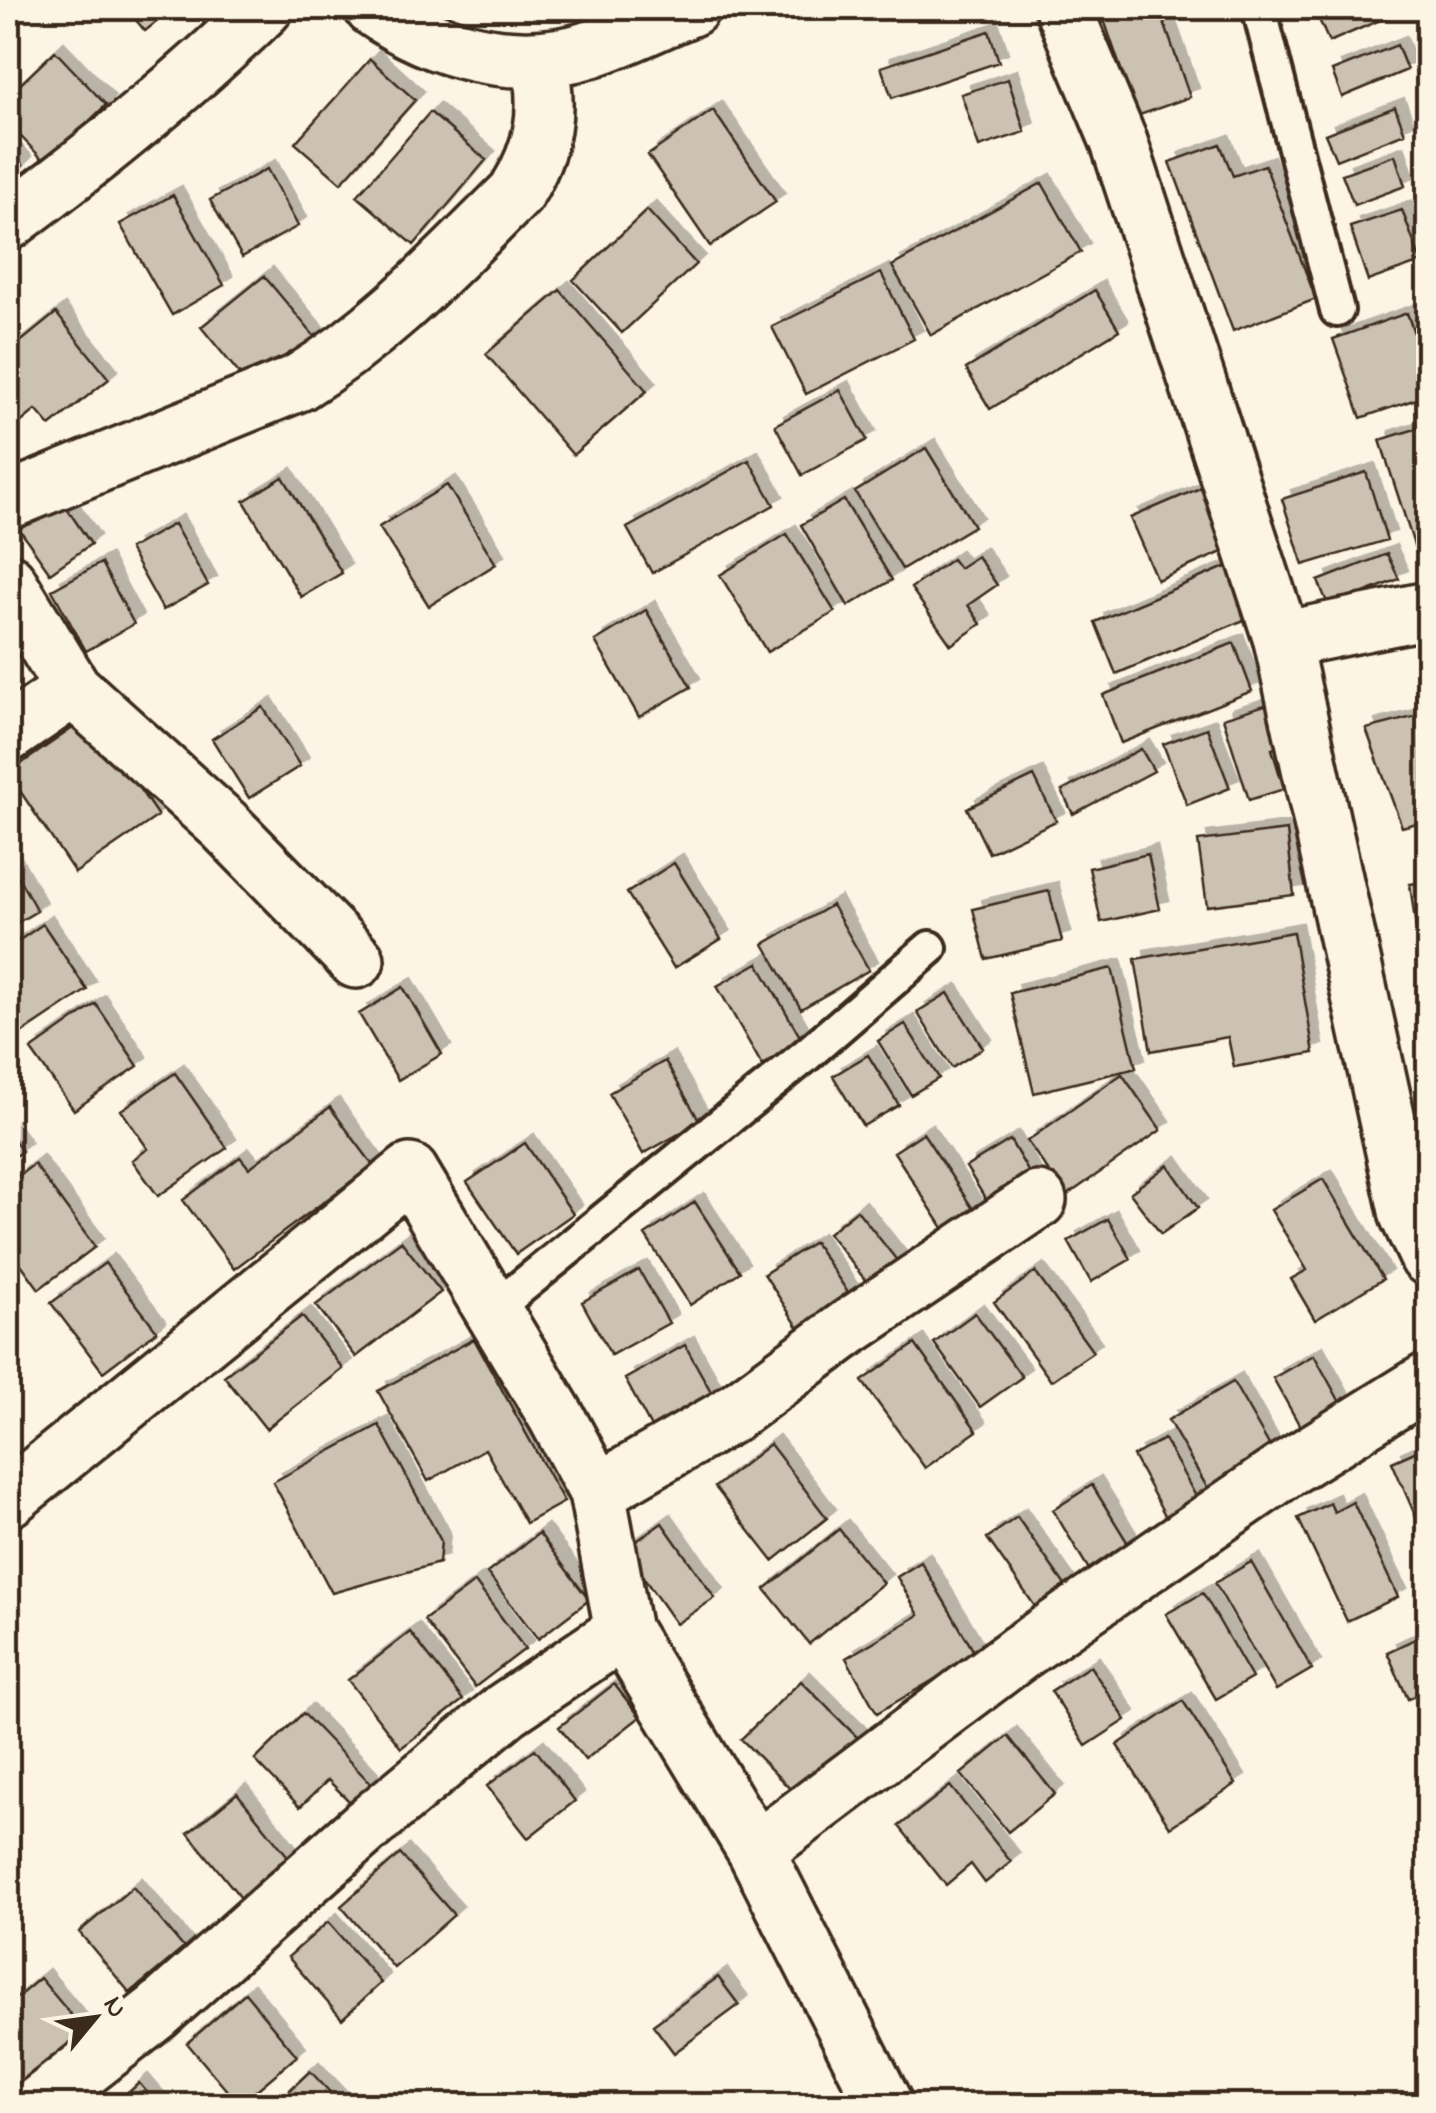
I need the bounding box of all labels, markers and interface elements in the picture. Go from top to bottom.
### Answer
north arrow [45,1968,145,2068]
text: N [91,1989,136,2026]

